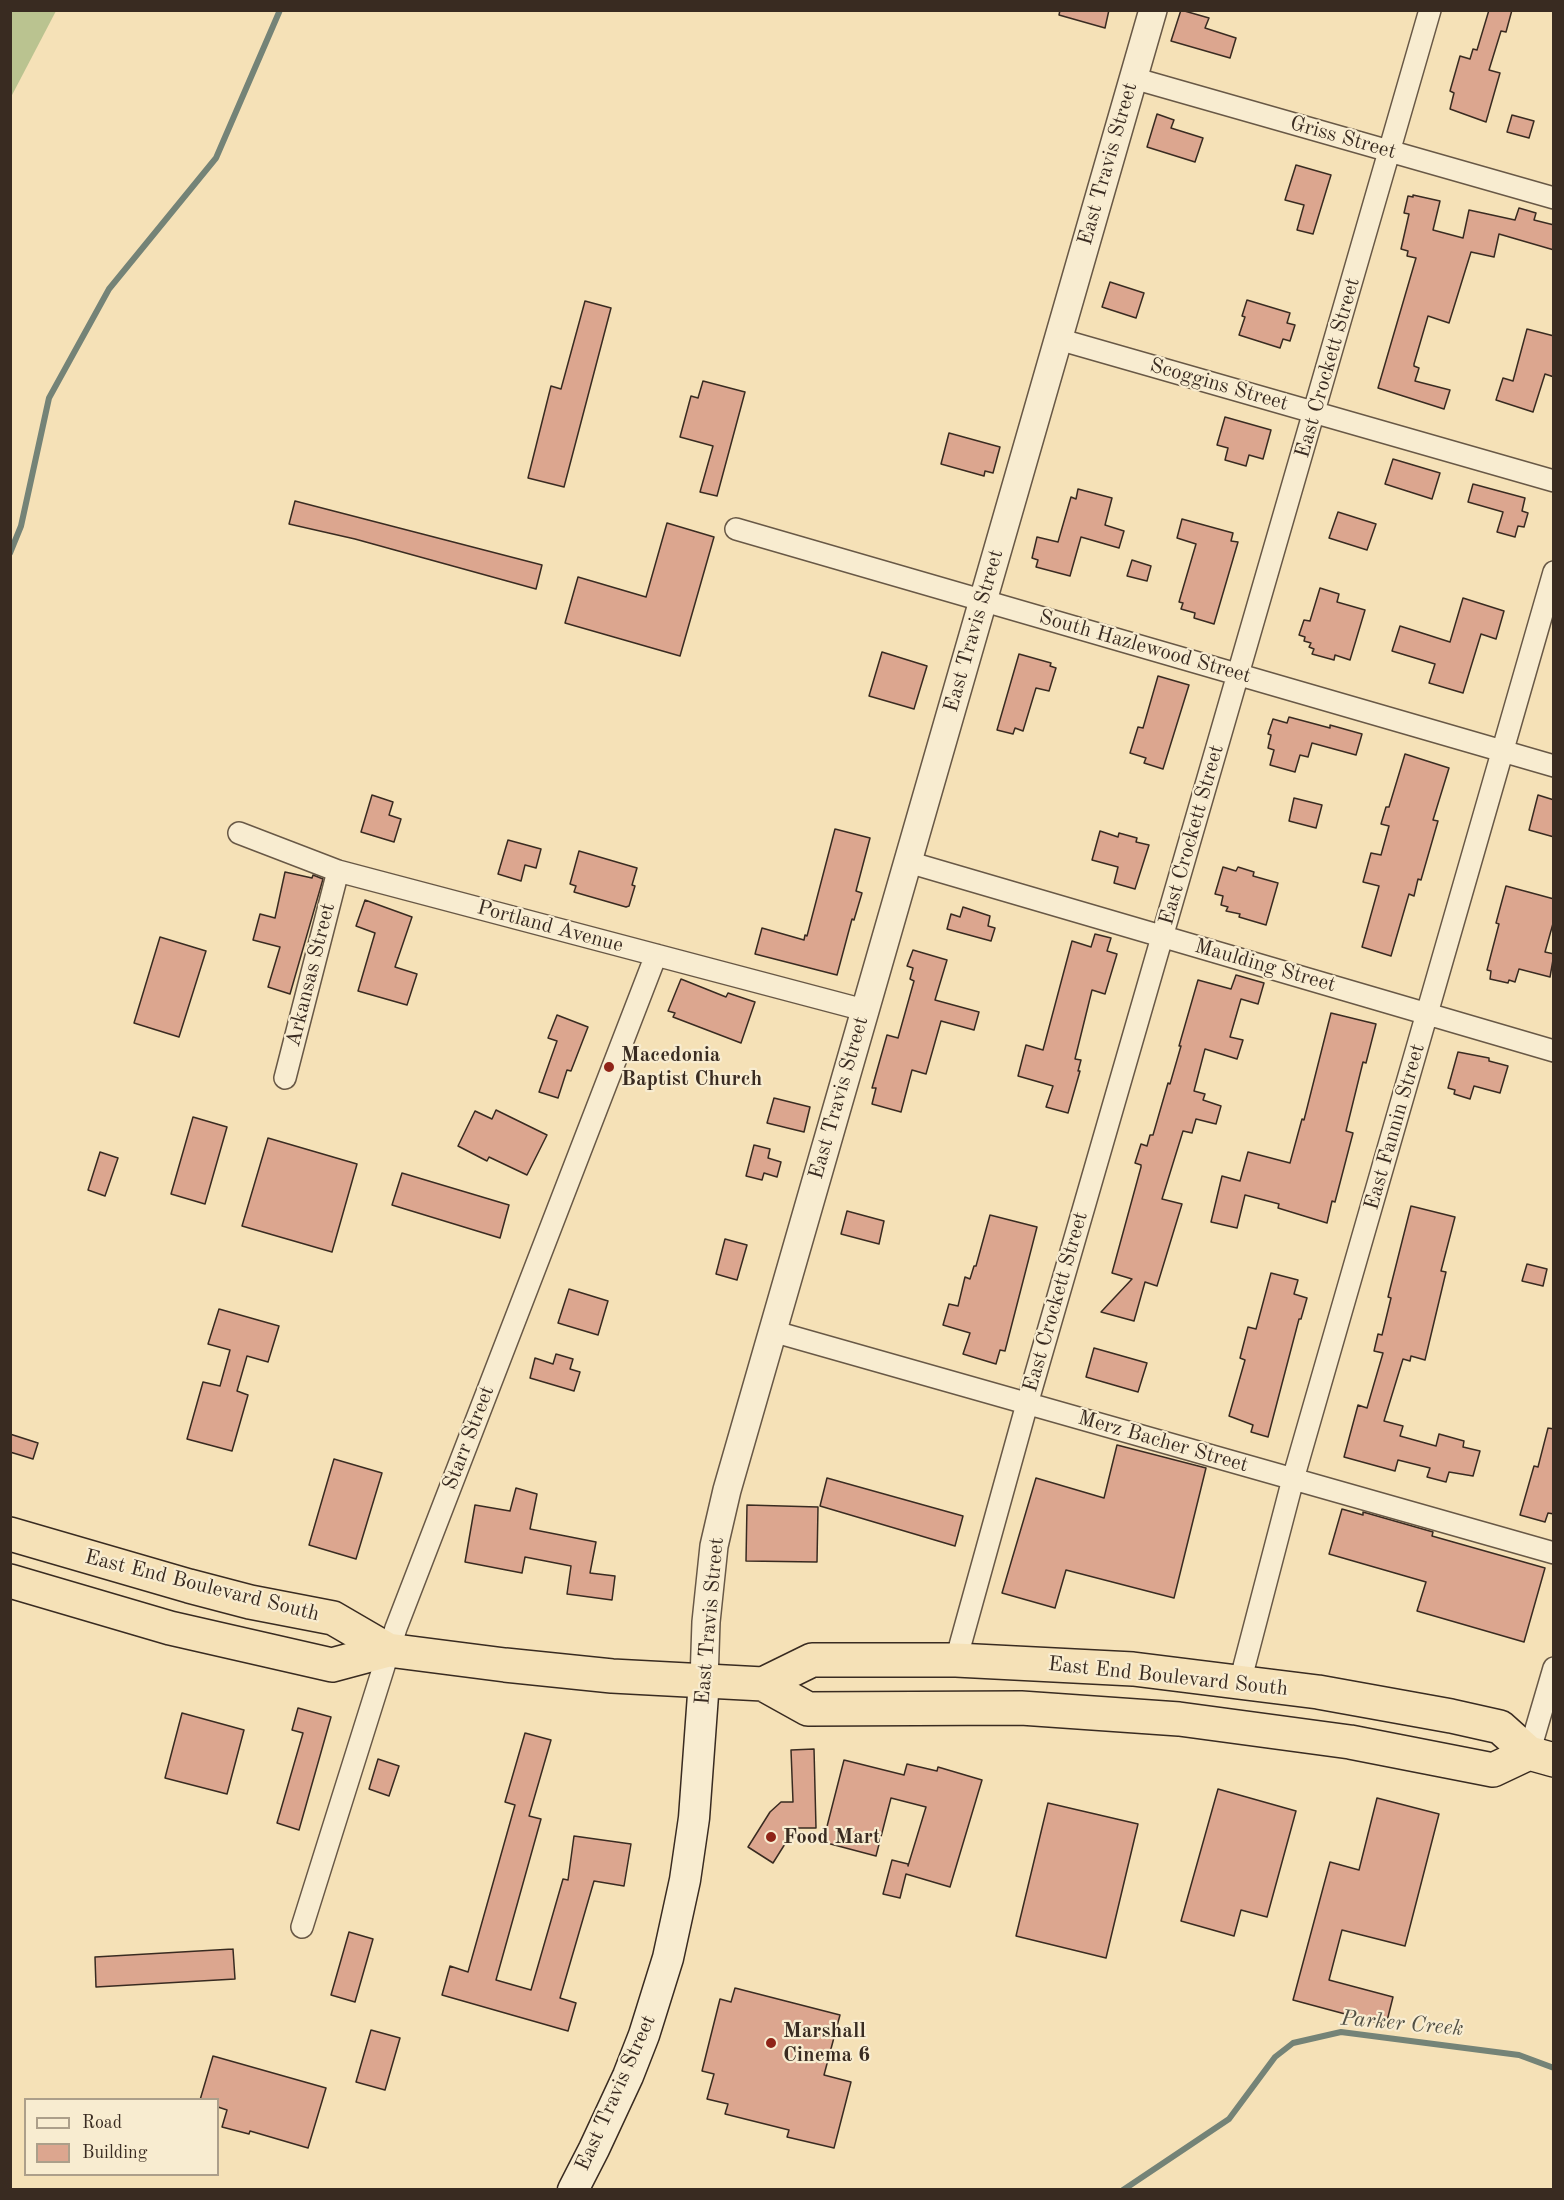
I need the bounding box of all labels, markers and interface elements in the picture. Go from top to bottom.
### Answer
street label: East Travis Street [1073,80,1143,248]
street label: Griss Street [1287,111,1399,165]
street label: East Crockett Street [1290,275,1366,461]
street label: Scoggins Street [1147,353,1291,417]
street label: East Travis Street [939,547,1009,715]
street label: South Hazlewood Street [1036,605,1254,689]
street label: East Crockett Street [1154,742,1230,928]
street label: Portland Avenue [474,895,626,959]
street label: Arkansas Street [281,900,341,1050]
street label: Maulding Street [1192,934,1338,998]
street label: East Travis Street [804,1014,874,1182]
street label: East Fannin Street [1359,1041,1431,1213]
place label: Macedonia Baptist Church [621,1042,762,1092]
marker: Macedonia Baptist Church [602,1060,616,1074]
street label: East Crockett Street [1018,1209,1094,1395]
street label: Starr Street [438,1382,500,1494]
street label: Merz Bacher Street [1075,1406,1251,1478]
street label: East Travis Street [690,1536,730,1706]
street label: East End Boulevard South [82,1545,322,1627]
street label: East End Boulevard South [1047,1652,1289,1702]
place label: Food Mart [783,1824,881,1850]
marker: Food Mart [764,1830,778,1844]
water label: Parker Creek [1340,2005,1464,2043]
street label: East Travis Street [570,2011,662,2175]
place label: Marshall Cinema 6 [783,2018,870,2068]
marker: Marshall Cinema 6 [764,2036,778,2050]
legend [24,2098,219,2176]
text: Road [82,2114,122,2132]
text: Building [82,2144,147,2162]

